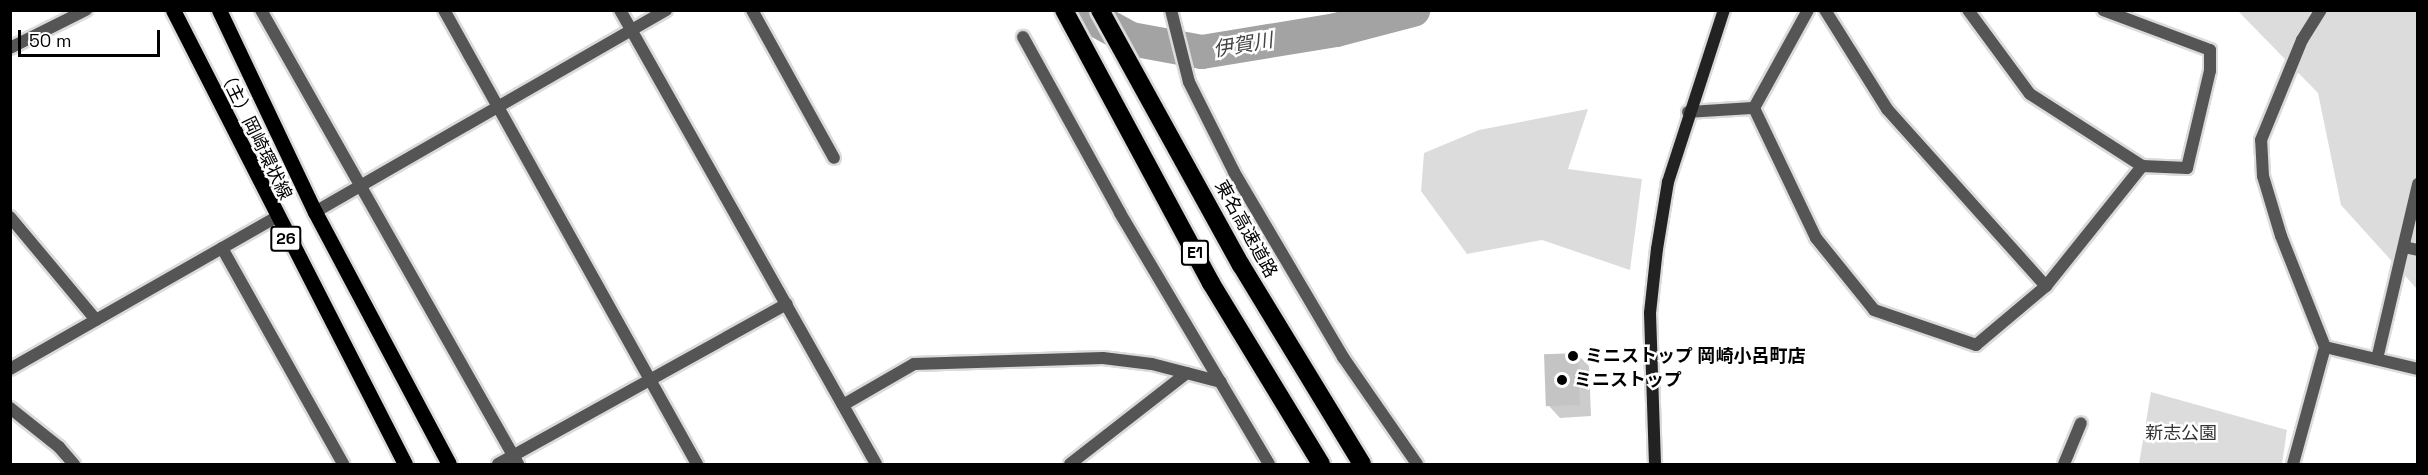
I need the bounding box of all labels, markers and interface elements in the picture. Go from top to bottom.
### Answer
scale bar [21,18,164,56]
water label: 伊賀川 [1211,28,1275,62]
text: 50 m [29,29,71,52]
street label: （主）岡崎環状線 [214,65,296,203]
street label: 東名高速道路 [1210,177,1282,281]
road number: 26 [270,226,302,252]
road number: E1 [1180,240,1210,266]
place label: ミニストップ 岡崎小呂町店 [1585,345,1806,367]
marker: ミニストップ 岡崎小呂町店 [1566,349,1580,363]
place label: ミニストップ [1574,369,1682,391]
marker: ミニストップ [1555,373,1569,387]
park label: 新志公園 [2145,422,2217,444]

